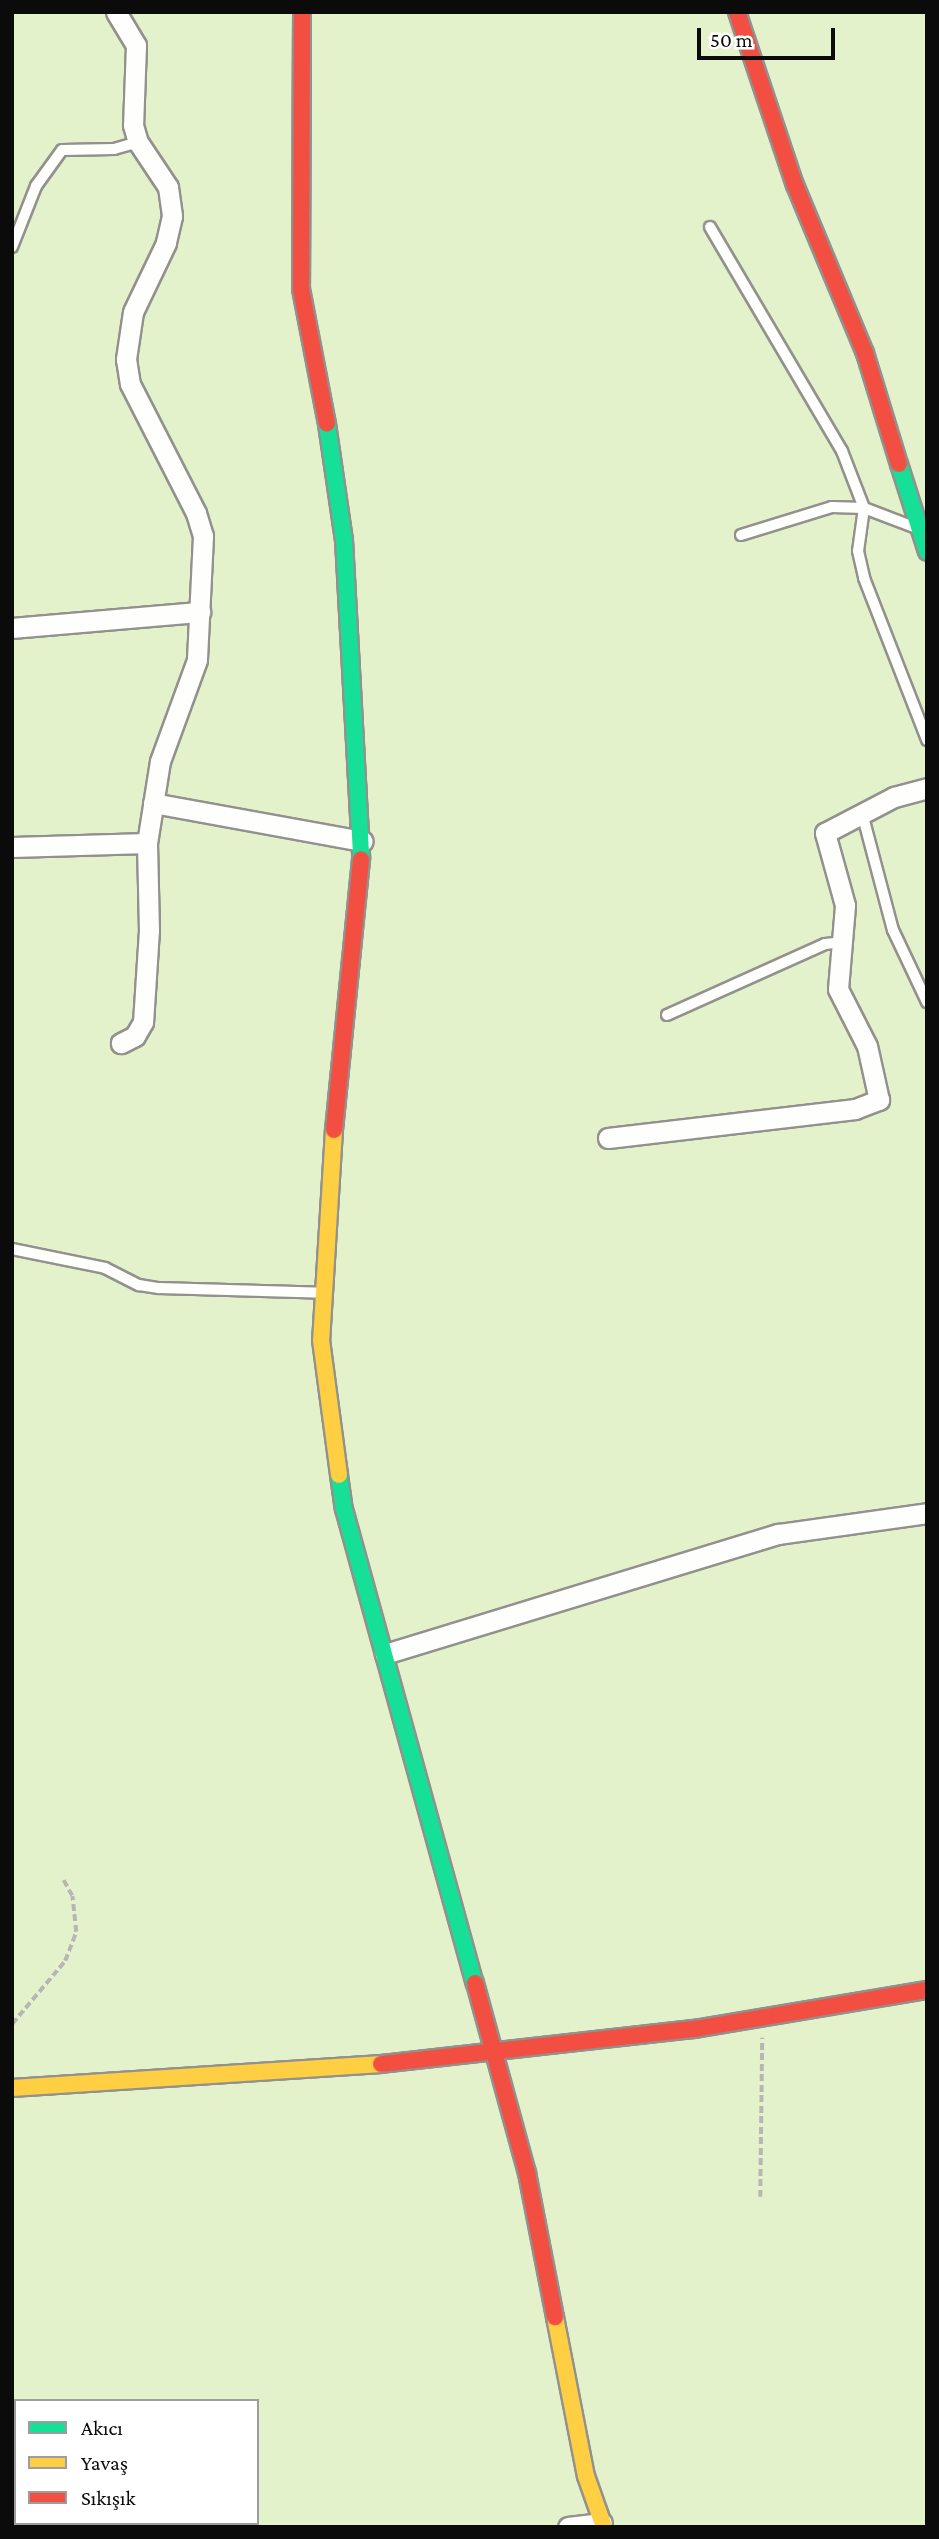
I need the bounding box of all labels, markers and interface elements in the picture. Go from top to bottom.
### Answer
scale bar [701,14,839,58]
text: 50 m [710,28,753,52]
legend [14,2399,259,2525]
text: Akıcı [81,2416,123,2440]
text: Yavaş [81,2451,128,2475]
text: Sıkışık [81,2486,136,2510]

